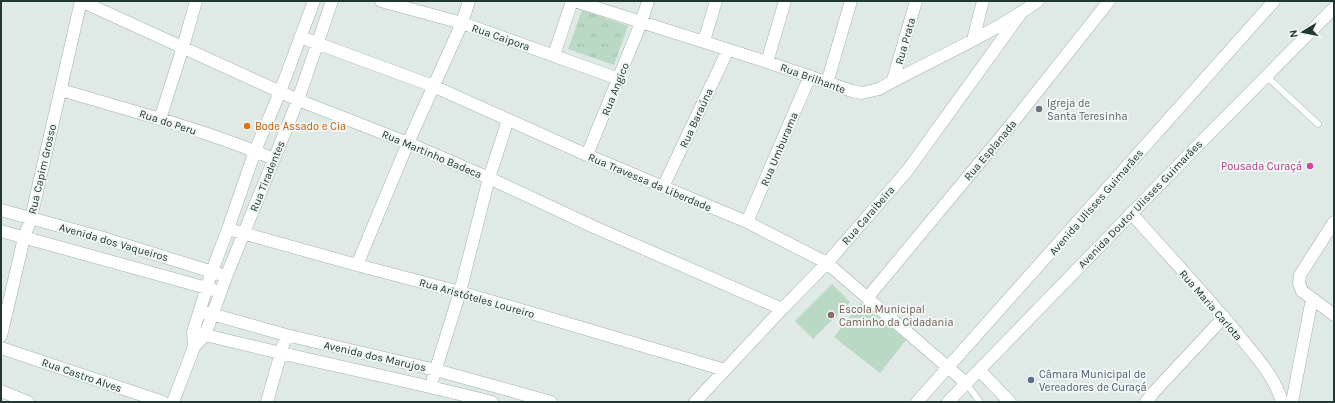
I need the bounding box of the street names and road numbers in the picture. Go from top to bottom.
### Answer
street label: Rua Prata [893,16,918,66]
street label: Rua Caipora [470,21,532,53]
street label: Rua Angico [599,61,632,118]
street label: Rua Brilhante [778,61,847,96]
street label: Rua Baraúna [677,86,716,150]
street label: Rua do Peru [137,107,198,138]
street label: Rua Umburama [758,110,801,188]
street label: Rua Esplanada [961,117,1019,183]
street label: Rua Capim Grosso [26,123,59,215]
street label: Rua Martinho Badeca [380,127,484,181]
street label: Avenida Doutor Ulisses Guimarães [1076,137,1205,271]
street label: Rua Tiradentes [247,139,288,214]
street label: Avenida Ulisses Guimarães [1047,146,1146,258]
street label: Rua Travessa da Liberdade [586,151,714,215]
street label: Rua Caraibeira [839,183,897,247]
street label: Avenida dos Vaqueiros [58,221,170,264]
street label: Rua Maria Carlota [1176,267,1245,343]
street label: Rua Aristóteles Loureiro [418,276,536,321]
street label: Avenida dos Marujos [322,338,427,375]
street label: Rua Castro Alves [40,356,124,395]

